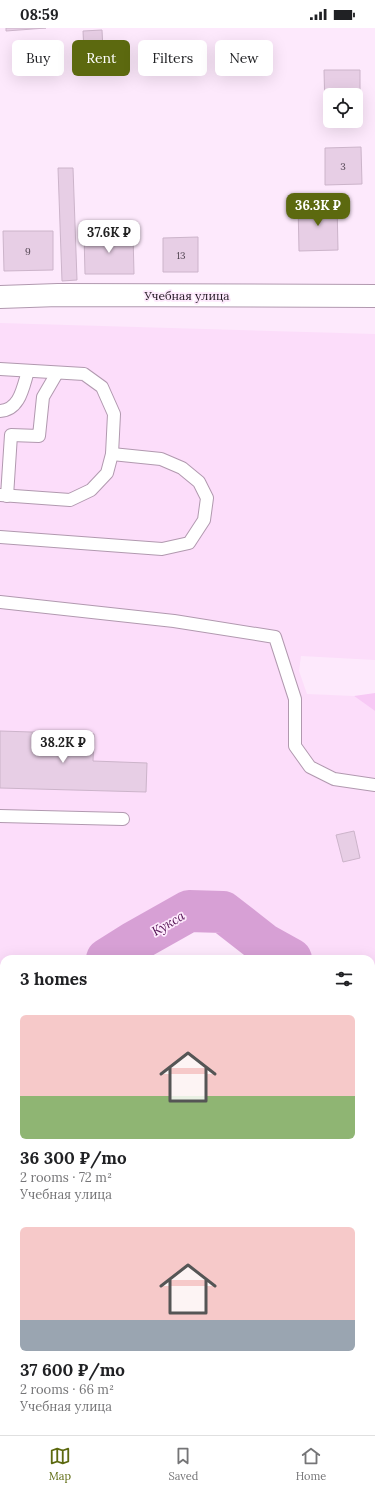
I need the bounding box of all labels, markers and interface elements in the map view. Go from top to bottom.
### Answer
text: 08:59 [20,5,59,24]
chip: Buy [12,40,64,76]
chip: Rent [72,40,130,76]
chip: Filters [138,40,207,76]
chip: New [215,40,273,76]
map controls [323,88,363,128]
button: locate [323,88,363,128]
house number: 3 [340,160,346,173]
pin: 36.3K ₽ [281,193,355,227]
text: 36.3K ₽ [295,197,341,214]
pin: 37.6K ₽ [72,220,146,254]
text: 37.6K ₽ [87,224,131,241]
house number: 9 [25,245,31,258]
house number: 13 [176,249,186,262]
street label: Учебная улица [144,288,229,303]
pin: 38.2K ₽ [26,730,100,764]
text: 38.2K ₽ [40,734,86,751]
water label: Кукса [149,907,188,940]
text: 3 homes [20,968,87,990]
icon: filters [333,968,355,990]
icon: home [152,1041,224,1113]
text: 36 300 ₽/mo [20,1147,127,1169]
text: 2 rooms · 72 m² [20,1169,112,1186]
text: Учебная улица [20,1186,112,1203]
icon: home [152,1253,224,1325]
text: 37 600 ₽/mo [20,1359,125,1381]
text: 2 rooms · 66 m² [20,1381,114,1398]
text: Учебная улица [20,1398,112,1415]
tab: Map [49,1445,71,1483]
tab: Saved [168,1445,198,1483]
tab: Home [296,1445,326,1483]

